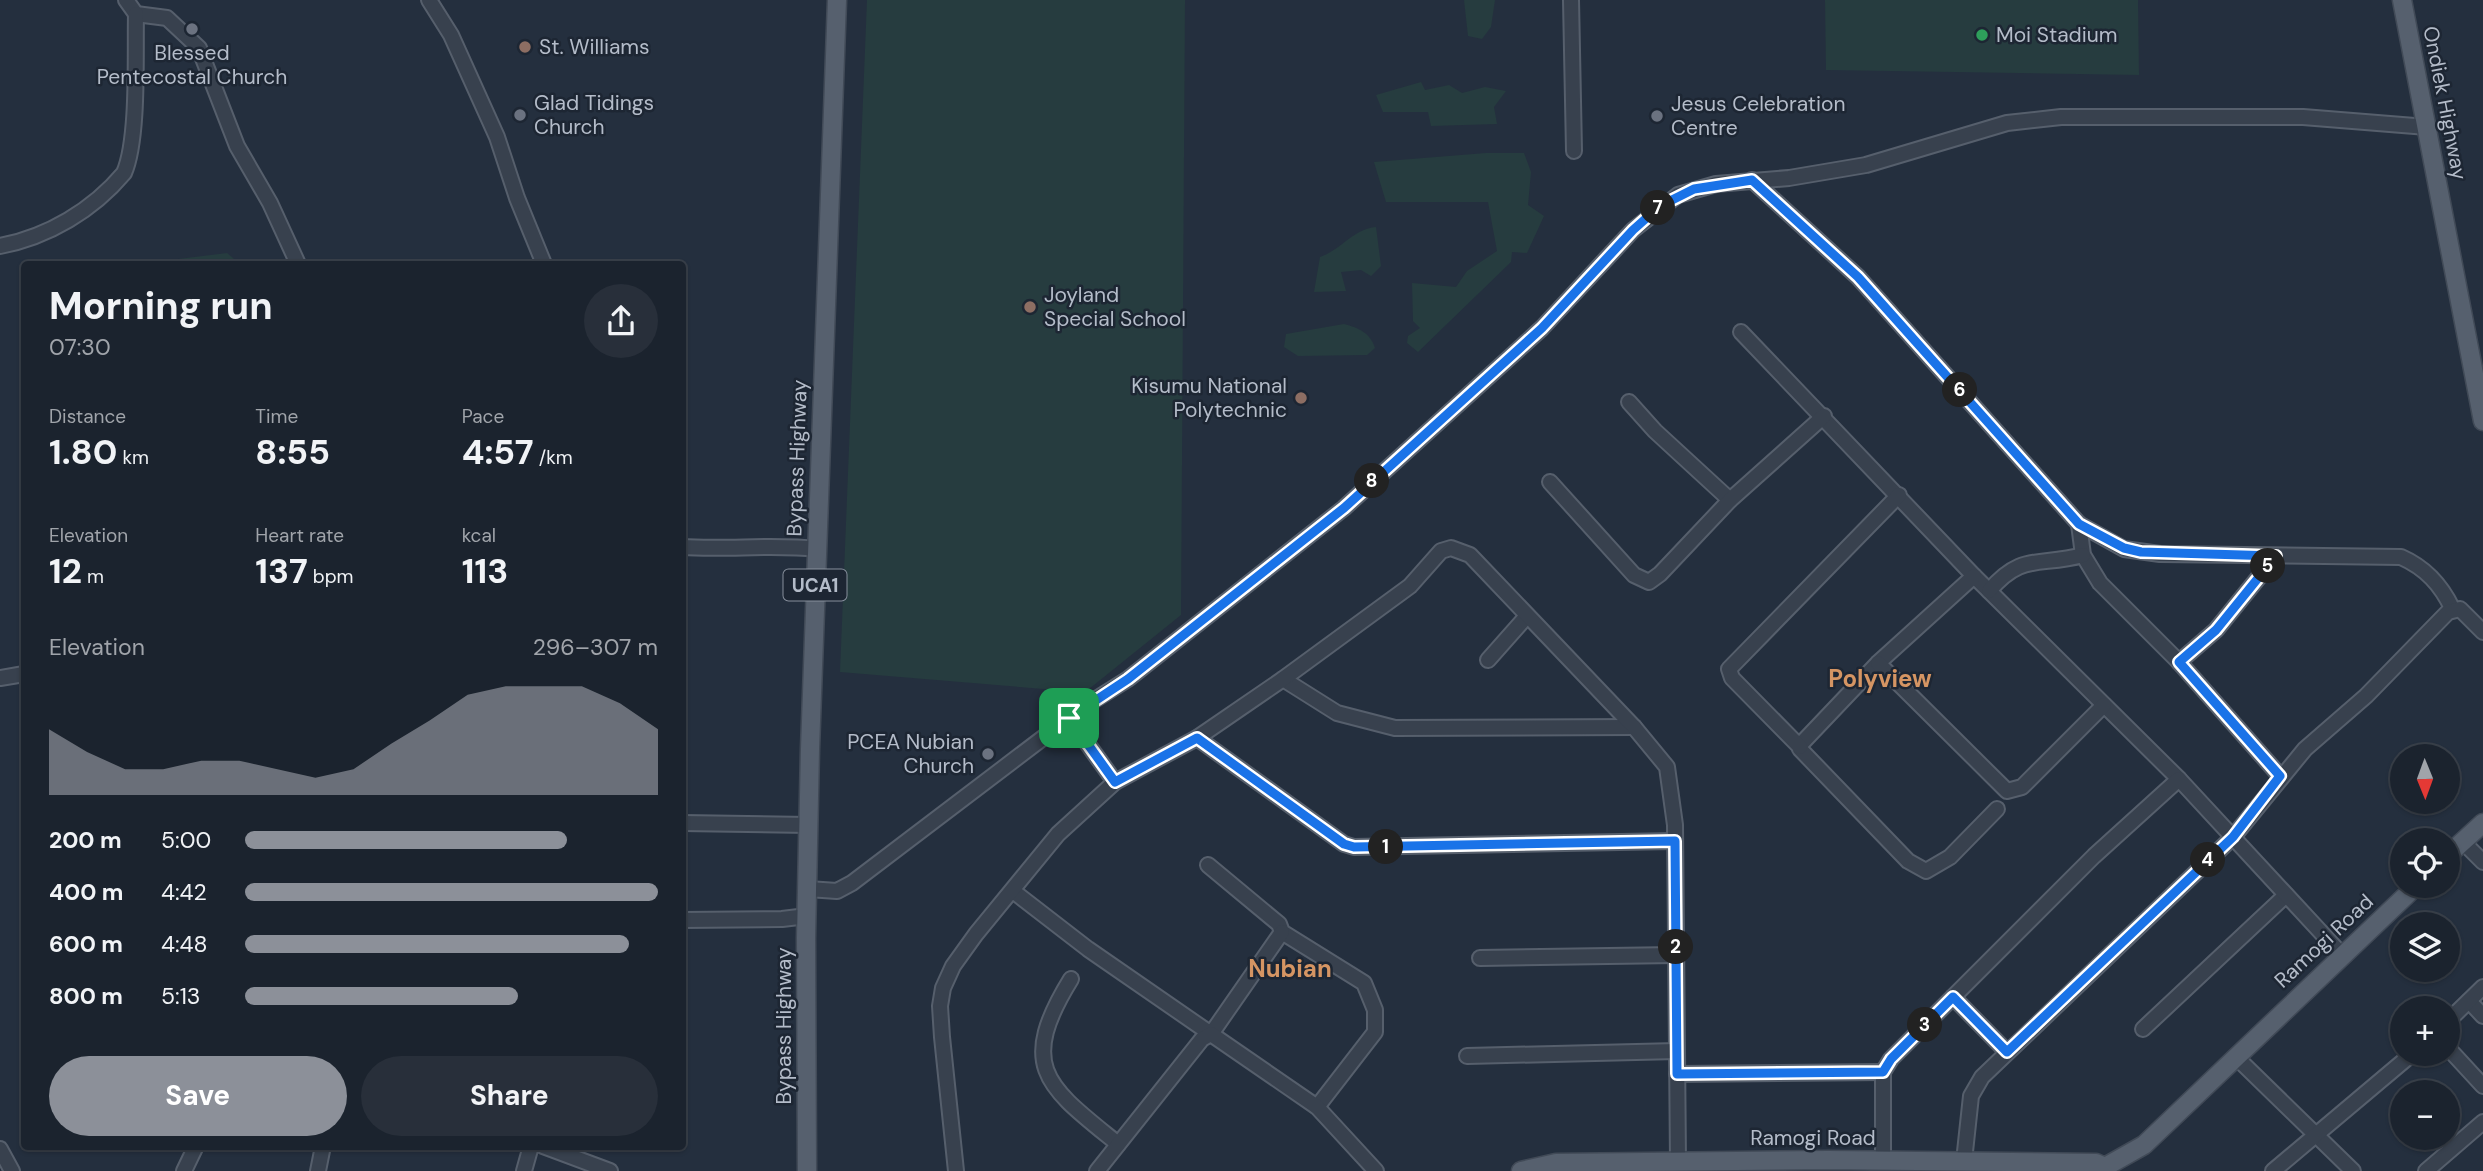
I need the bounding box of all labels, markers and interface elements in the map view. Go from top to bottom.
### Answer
marker: Blessed Pentecostal Church [184,21,200,37]
place label: Moi Stadium [1996,21,2118,49]
street label: Ondiek Highway [2416,24,2474,183]
marker: Moi Stadium [1974,27,1990,43]
place label: St. Williams [539,33,650,61]
place label: Blessed Pentecostal Church [97,39,287,91]
marker: St. Williams [517,39,533,55]
place label: Glad Tidings Church [534,89,654,141]
place label: Jesus Celebration Centre [1671,90,1846,142]
marker: Glad Tidings Church [512,107,528,123]
marker: Jesus Celebration Centre [1649,108,1665,124]
pin: 7 [1640,190,1676,226]
text: 7 [1652,195,1663,220]
text: Morning run [49,281,273,331]
place label: Joyland Special School [1044,281,1186,333]
button: share [584,284,658,358]
marker: Joyland Special School [1022,299,1038,315]
text: 07:30 [49,332,111,362]
place label: Kisumu National Polytechnic [1131,372,1287,424]
pin: 6 [1942,372,1978,408]
text: 6 [1953,377,1966,402]
street label: Bypass Highway [780,379,814,537]
marker: Kisumu National Polytechnic [1293,390,1309,406]
text: Distance [49,404,126,429]
text: Time [255,404,298,429]
text: Pace [462,404,504,429]
text: 1.80 [49,429,117,475]
text: 8:55 [255,429,330,475]
text: 4:57 [462,429,534,475]
text: km [117,445,149,470]
text: /km [534,445,573,470]
pin: 8 [1354,463,1390,498]
text: 8 [1365,468,1378,493]
text: Elevation [49,523,128,548]
text: Heart rate [255,523,344,548]
text: kcal [462,523,496,548]
text: 12 [49,548,82,594]
text: 137 [255,548,308,594]
text: 113 [462,548,508,594]
pin: 5 [2250,548,2286,584]
text: 5 [2262,553,2273,578]
text: m [82,564,104,589]
text: bpm [308,564,354,589]
road number: UCA1 [784,570,846,600]
text: Elevation [49,632,145,662]
text: 296–307 m [533,632,658,662]
district label: Polyview [1828,663,1932,694]
pin [1039,688,1099,748]
icon: arrive [1050,699,1088,737]
place label: PCEA Nubian Church [847,728,974,780]
north arrow [2390,744,2460,814]
map controls [2390,744,2460,1150]
marker: PCEA Nubian Church [980,746,996,762]
text: 200 m [49,825,122,855]
text: 5:00 [161,825,211,855]
button: locate [2390,828,2460,898]
pin: 1 [1368,830,1404,864]
text: 1 [1382,834,1389,859]
pin: 4 [2190,842,2226,878]
text: 4 [2201,847,2214,872]
text: 400 m [49,877,123,907]
text: 4:42 [161,877,207,907]
street label: Ramogi Road [2269,888,2379,994]
button: layers [2390,912,2460,982]
text: 600 m [49,929,123,959]
text: 4:48 [161,929,208,959]
pin: 2 [1658,930,1694,964]
text: 2 [1670,934,1681,959]
street label: Bypass Highway [770,947,798,1105]
district label: Nubian [1248,953,1332,984]
text: 800 m [49,981,123,1011]
text: 5:13 [161,981,200,1011]
button: + [2390,996,2460,1066]
pin: 3 [1908,1007,1942,1042]
text: 3 [1919,1012,1930,1037]
button: Save [49,1056,347,1136]
button: Share [361,1056,658,1136]
button: − [2390,1080,2460,1150]
street label: Ramogi Road [1750,1124,1876,1152]

